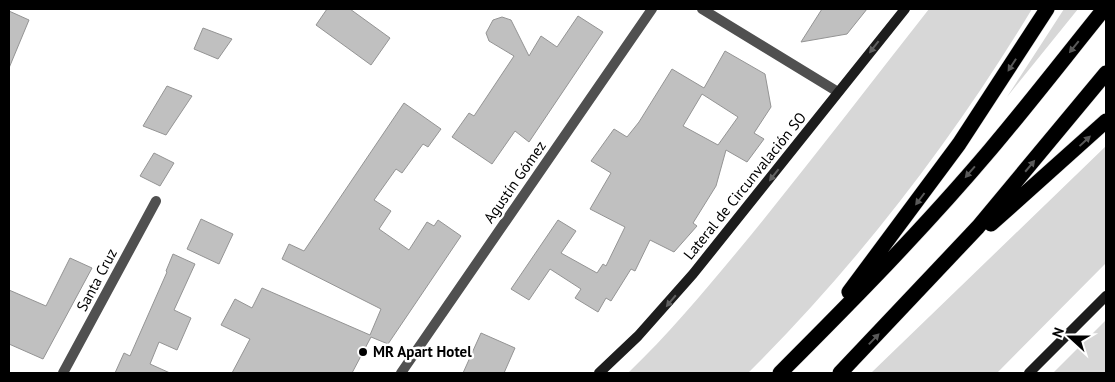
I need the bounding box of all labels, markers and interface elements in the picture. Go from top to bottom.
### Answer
one-way arrow [869,40,880,53]
one-way arrow [1068,40,1079,53]
one-way arrow [1007,58,1017,72]
street label: Lateral de Circunvalación SO [679,108,810,263]
one-way arrow [1078,135,1090,147]
street label: Agustín Gómez [479,137,550,226]
one-way arrow [1024,160,1035,173]
one-way arrow [965,165,976,178]
one-way arrow [768,168,779,181]
one-way arrow [915,192,925,206]
street label: Santa Cruz [72,245,121,314]
one-way arrow [666,294,677,307]
north arrow [1045,312,1095,362]
text: N [1048,325,1068,340]
one-way arrow [868,333,880,345]
place label: MR Apart Hotel [373,342,472,361]
marker: MR Apart Hotel [357,346,369,358]

